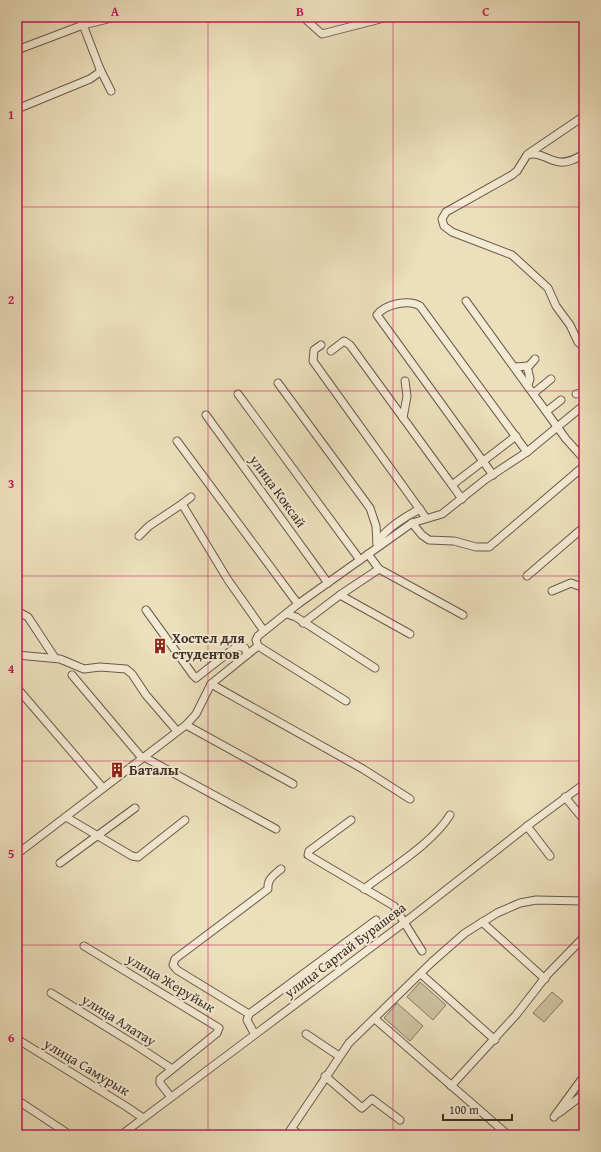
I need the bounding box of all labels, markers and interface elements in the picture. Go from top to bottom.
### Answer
text: A [111,2,120,21]
text: B [296,2,304,21]
text: C [482,2,490,21]
text: 1 [8,105,14,124]
text: 2 [8,290,15,309]
street label: улица Коксай [244,450,311,531]
text: 3 [8,474,14,493]
place label: Хостел для студентов [172,628,245,664]
building icon: Хостел для студентов [151,637,169,655]
text: 4 [8,659,15,678]
place label: Баталы [129,760,179,780]
building icon: Баталы [108,761,126,779]
text: 5 [8,844,15,863]
street label: улица Сартай Бурашева [279,897,410,1003]
street label: улица Жеруйык [122,948,220,1018]
street label: улица Алатау [77,989,160,1051]
text: 6 [8,1028,15,1047]
street label: улица Самурык [39,1033,134,1101]
scale bar [443,1096,512,1122]
text: 100 m [449,1101,479,1118]

